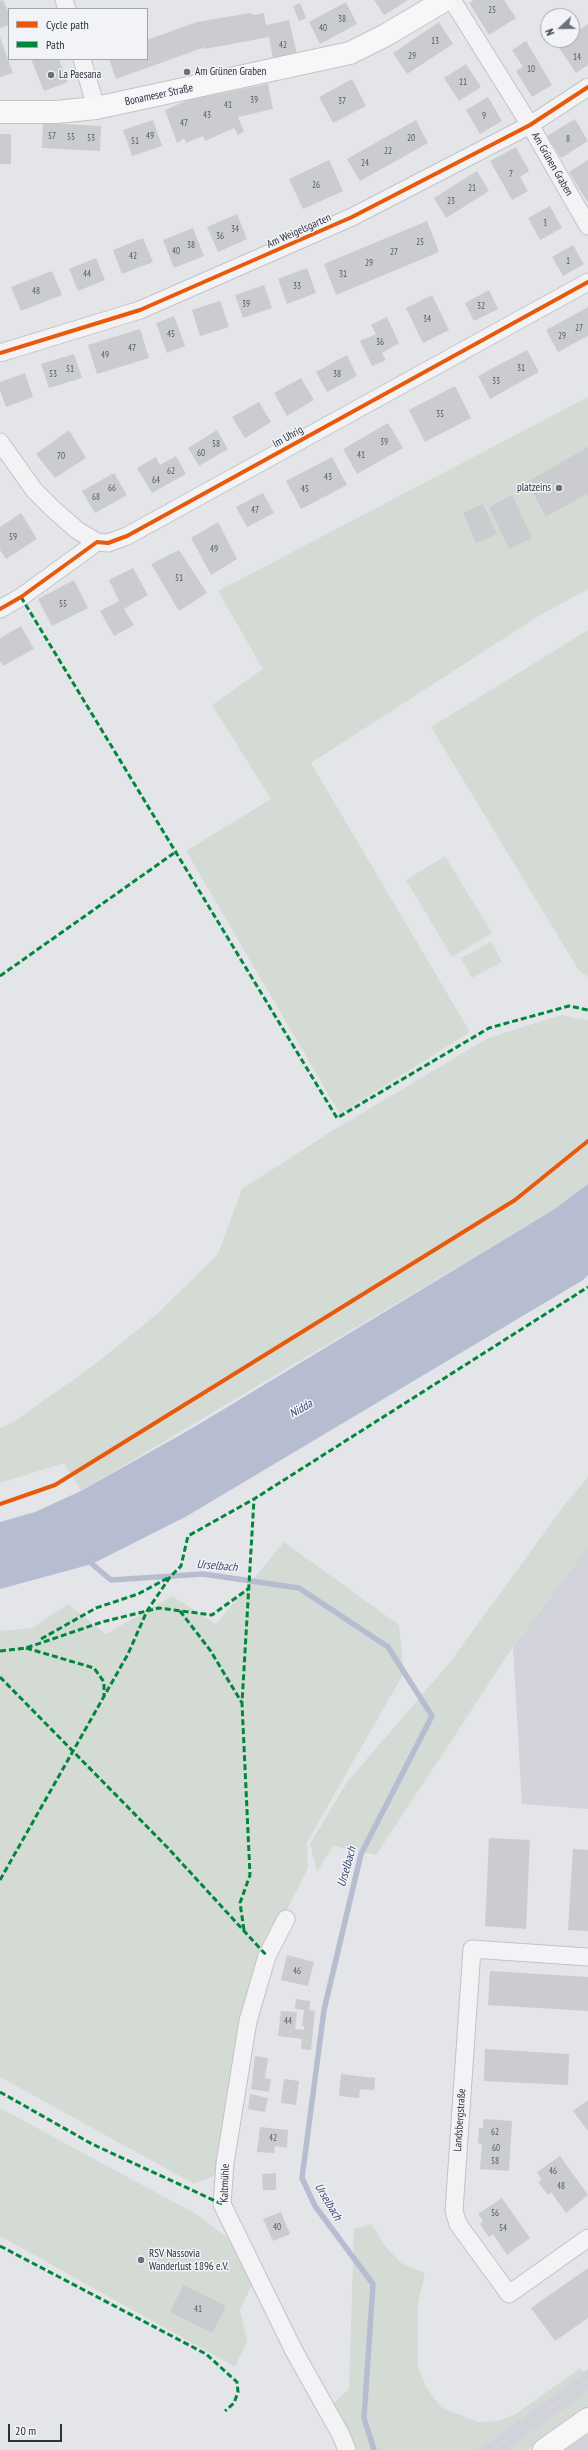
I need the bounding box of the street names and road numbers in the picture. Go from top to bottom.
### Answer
street label: Bonameser Straße [124,81,194,109]
street label: Am Grünen Graben [528,130,576,198]
street label: Am Weigelsgarten [265,211,333,251]
street label: Im Uhrig [270,423,306,451]
street label: Landsbergstraße [451,2088,469,2152]
street label: Kaltmühle [218,2163,232,2203]

